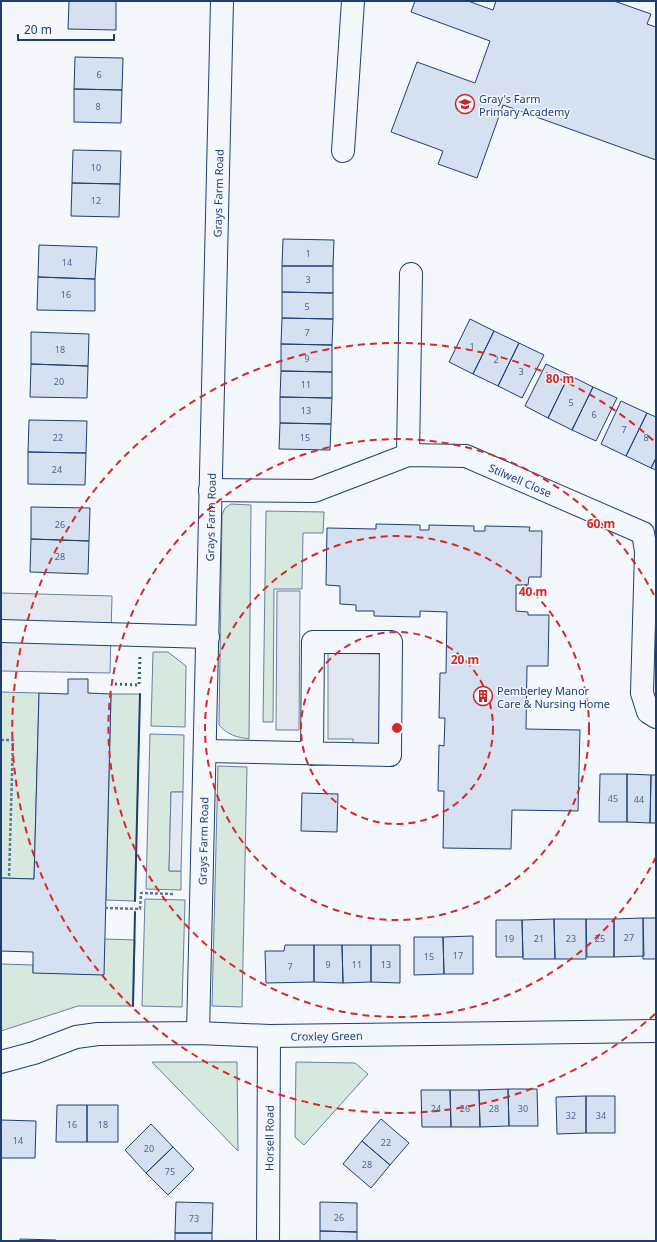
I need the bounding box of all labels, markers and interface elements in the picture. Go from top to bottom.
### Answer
scale bar [18,16,114,42]
text: 20 m [24,21,52,38]
house number: 6 [96,68,102,81]
place label: Gray's Farm Primary Academy [479,91,570,119]
school or university icon: Gray's Farm Primary Academy [454,93,476,115]
house number: 8 [95,100,101,113]
street label: Grays Farm Road [209,149,226,238]
house number: 10 [91,161,101,174]
house number: 12 [91,194,101,207]
house number: 1 [305,247,311,260]
house number: 14 [62,256,72,269]
house number: 3 [305,273,311,286]
house number: 16 [61,288,71,301]
house number: 5 [304,300,310,313]
house number: 7 [304,326,310,339]
house number: 1 [469,340,475,353]
house number: 18 [55,343,65,356]
house number: 9 [304,352,310,365]
house number: 2 [493,353,499,366]
house number: 3 [518,365,524,378]
text: 80 m [546,370,574,387]
house number: 20 [54,375,64,388]
house number: 11 [301,378,311,391]
house number: 5 [568,396,574,409]
house number: 13 [301,404,311,417]
house number: 6 [591,408,597,421]
house number: 7 [621,423,627,436]
house number: 22 [53,431,63,444]
house number: 15 [300,431,310,444]
house number: 8 [643,431,649,444]
street label: Stilwell Close [487,459,554,500]
house number: 24 [52,463,62,476]
street label: Grays Farm Road [201,473,219,561]
text: 60 m [587,515,615,532]
house number: 26 [55,518,65,531]
house number: 28 [55,550,65,563]
text: 40 m [519,583,547,600]
text: 20 m [451,651,479,668]
place label: Pemberley Manor Care & Nursing Home [497,683,610,711]
building icon: Pemberley Manor Care & Nursing Home [472,685,494,707]
centre of rings [390,721,404,735]
house number: 45 [608,792,618,805]
house number: 44 [634,793,644,806]
street label: Grays Farm Road [194,797,211,885]
house number: 27 [624,931,634,944]
house number: 19 [504,932,514,945]
house number: 21 [534,932,544,945]
house number: 23 [566,932,576,945]
house number: 25 [595,932,605,945]
house number: 17 [453,949,463,962]
house number: 15 [424,950,434,963]
house number: 9 [325,958,331,971]
house number: 11 [352,958,362,971]
house number: 13 [381,958,391,971]
house number: 7 [287,960,293,973]
street label: Croxley Green [290,1027,363,1043]
house number: 24 [431,1102,441,1115]
house number: 26 [460,1102,470,1115]
house number: 28 [489,1102,499,1115]
house number: 30 [518,1102,528,1115]
street label: Horsell Road [261,1105,276,1171]
house number: 32 [566,1109,576,1122]
house number: 34 [596,1109,606,1122]
house number: 16 [67,1118,77,1131]
house number: 18 [98,1118,108,1131]
house number: 14 [13,1134,23,1147]
house number: 22 [381,1136,391,1149]
house number: 20 [144,1142,154,1155]
house number: 28 [362,1158,372,1171]
house number: 75 [165,1165,175,1178]
house number: 26 [334,1211,344,1224]
house number: 73 [189,1212,199,1225]

